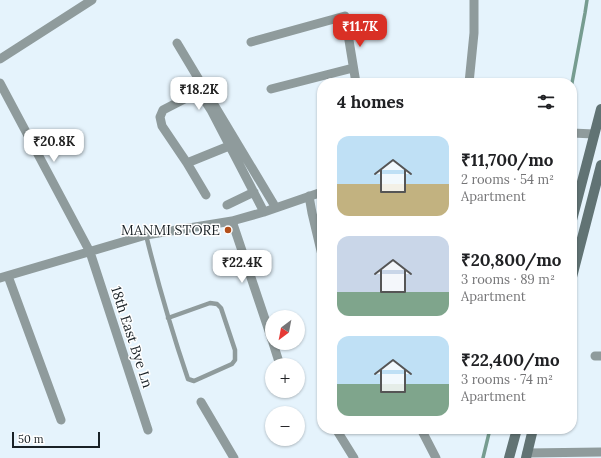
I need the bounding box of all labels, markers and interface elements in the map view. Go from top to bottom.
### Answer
pin: ₹11.7K [327,14,393,48]
text: ₹11.7K [342,18,378,35]
pin: ₹18.2K [166,77,232,111]
text: ₹18.2K [179,81,219,98]
text: 4 homes [337,91,404,113]
icon: filters [535,91,557,113]
pin: ₹20.8K [21,129,87,163]
text: ₹20.8K [33,133,75,150]
text: ₹11,700/mo [461,149,553,171]
icon: home [369,152,417,200]
text: 2 rooms · 54 m² [461,171,554,188]
text: Apartment [461,188,526,205]
place label: MANMI STORE [121,221,220,239]
marker: MANMI STORE [223,225,233,235]
text: ₹20,800/mo [461,249,561,271]
pin: ₹22.4K [209,250,275,284]
icon: home [369,252,417,300]
text: ₹22.4K [222,254,262,271]
text: 3 rooms · 89 m² [461,271,555,288]
street label: 18th East Bye Ln [107,284,157,390]
text: Apartment [461,288,526,305]
north arrow [265,310,305,350]
map controls [265,310,305,446]
text: ₹22,400/mo [461,349,560,371]
icon: home [369,352,417,400]
button: + [265,358,305,398]
text: 3 rooms · 74 m² [461,371,553,388]
text: Apartment [461,388,526,405]
button: − [265,406,305,446]
scale bar [12,430,100,449]
text: 50 m [18,432,44,446]

